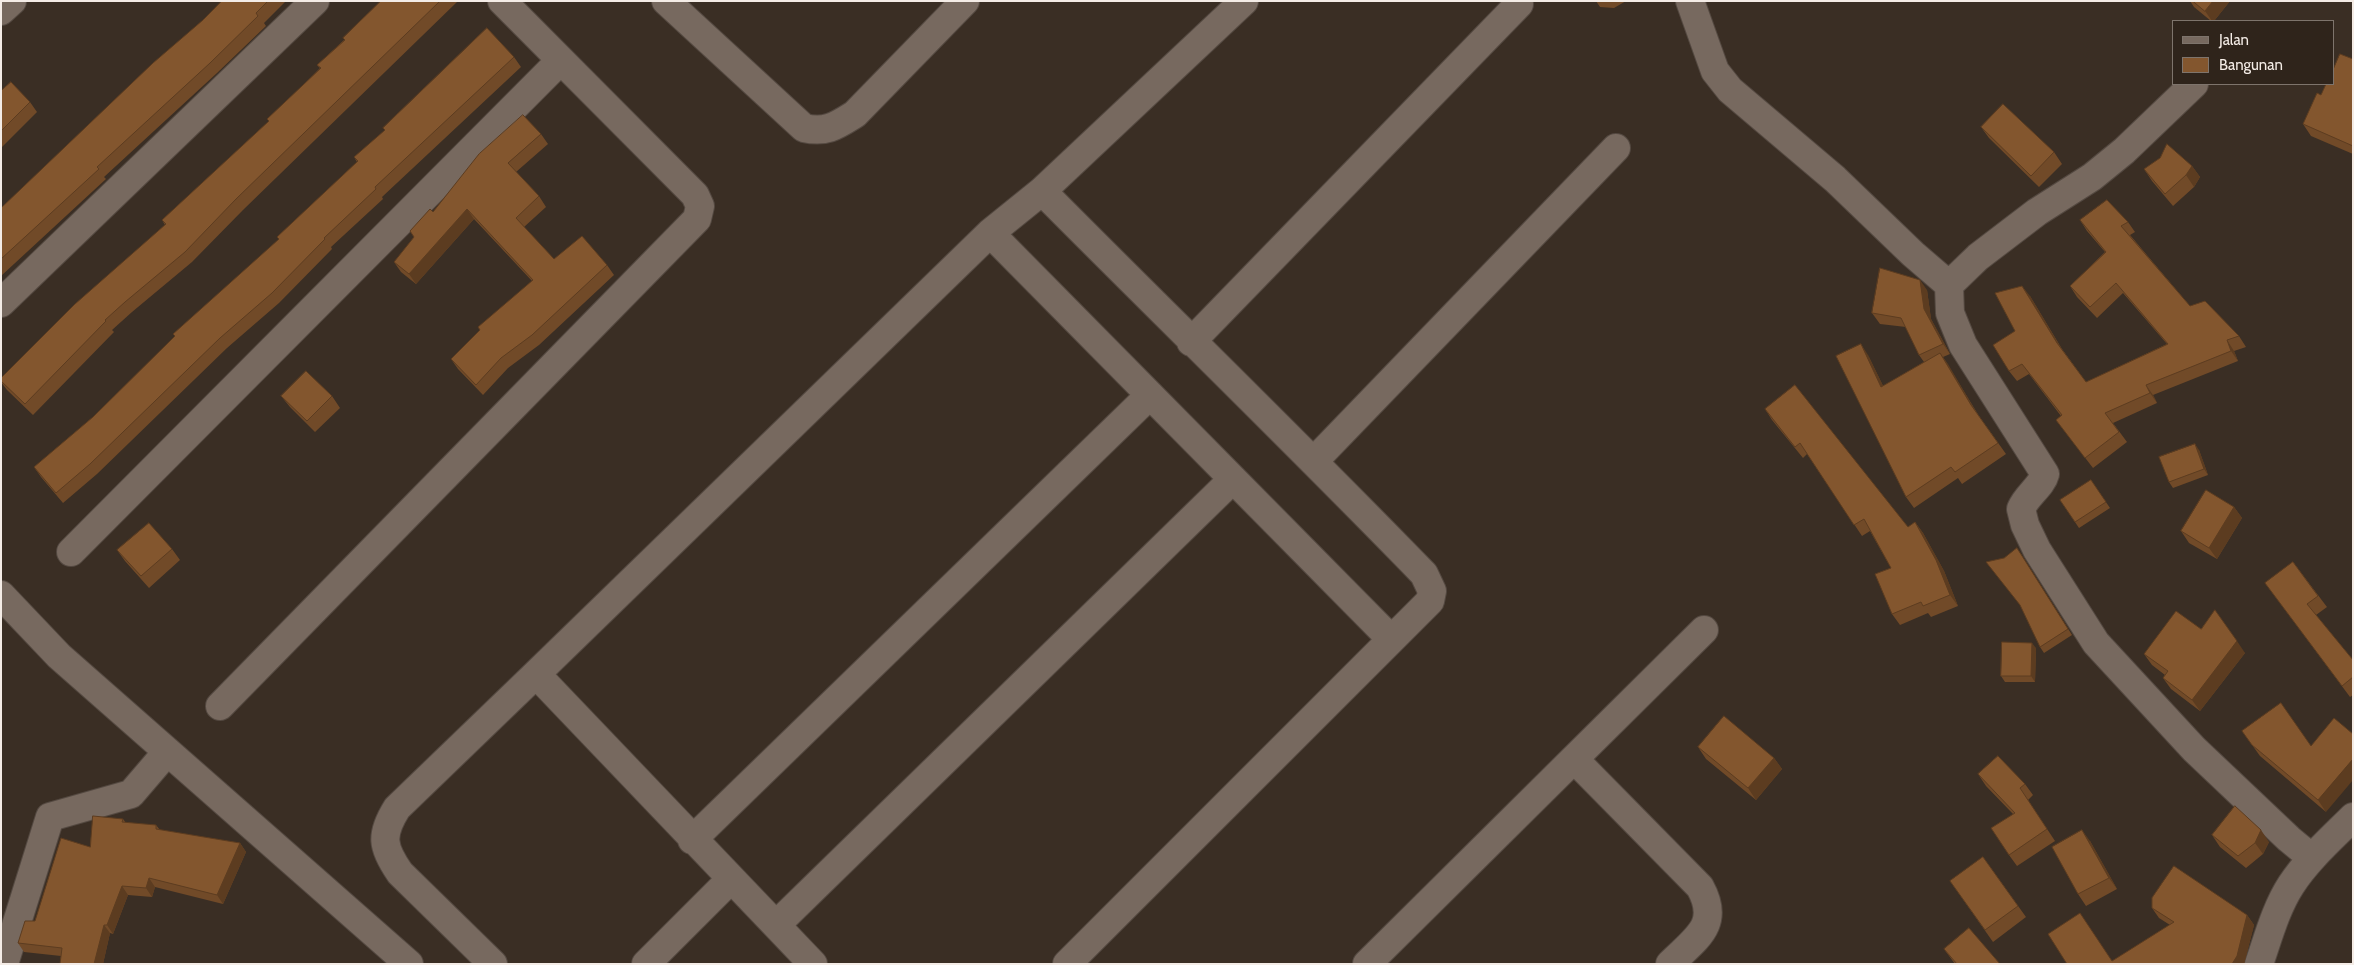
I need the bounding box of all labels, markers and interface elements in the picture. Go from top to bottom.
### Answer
legend [2172,20,2334,85]
text: Jalan [2219,31,2249,49]
text: Bangunan [2219,56,2283,74]

